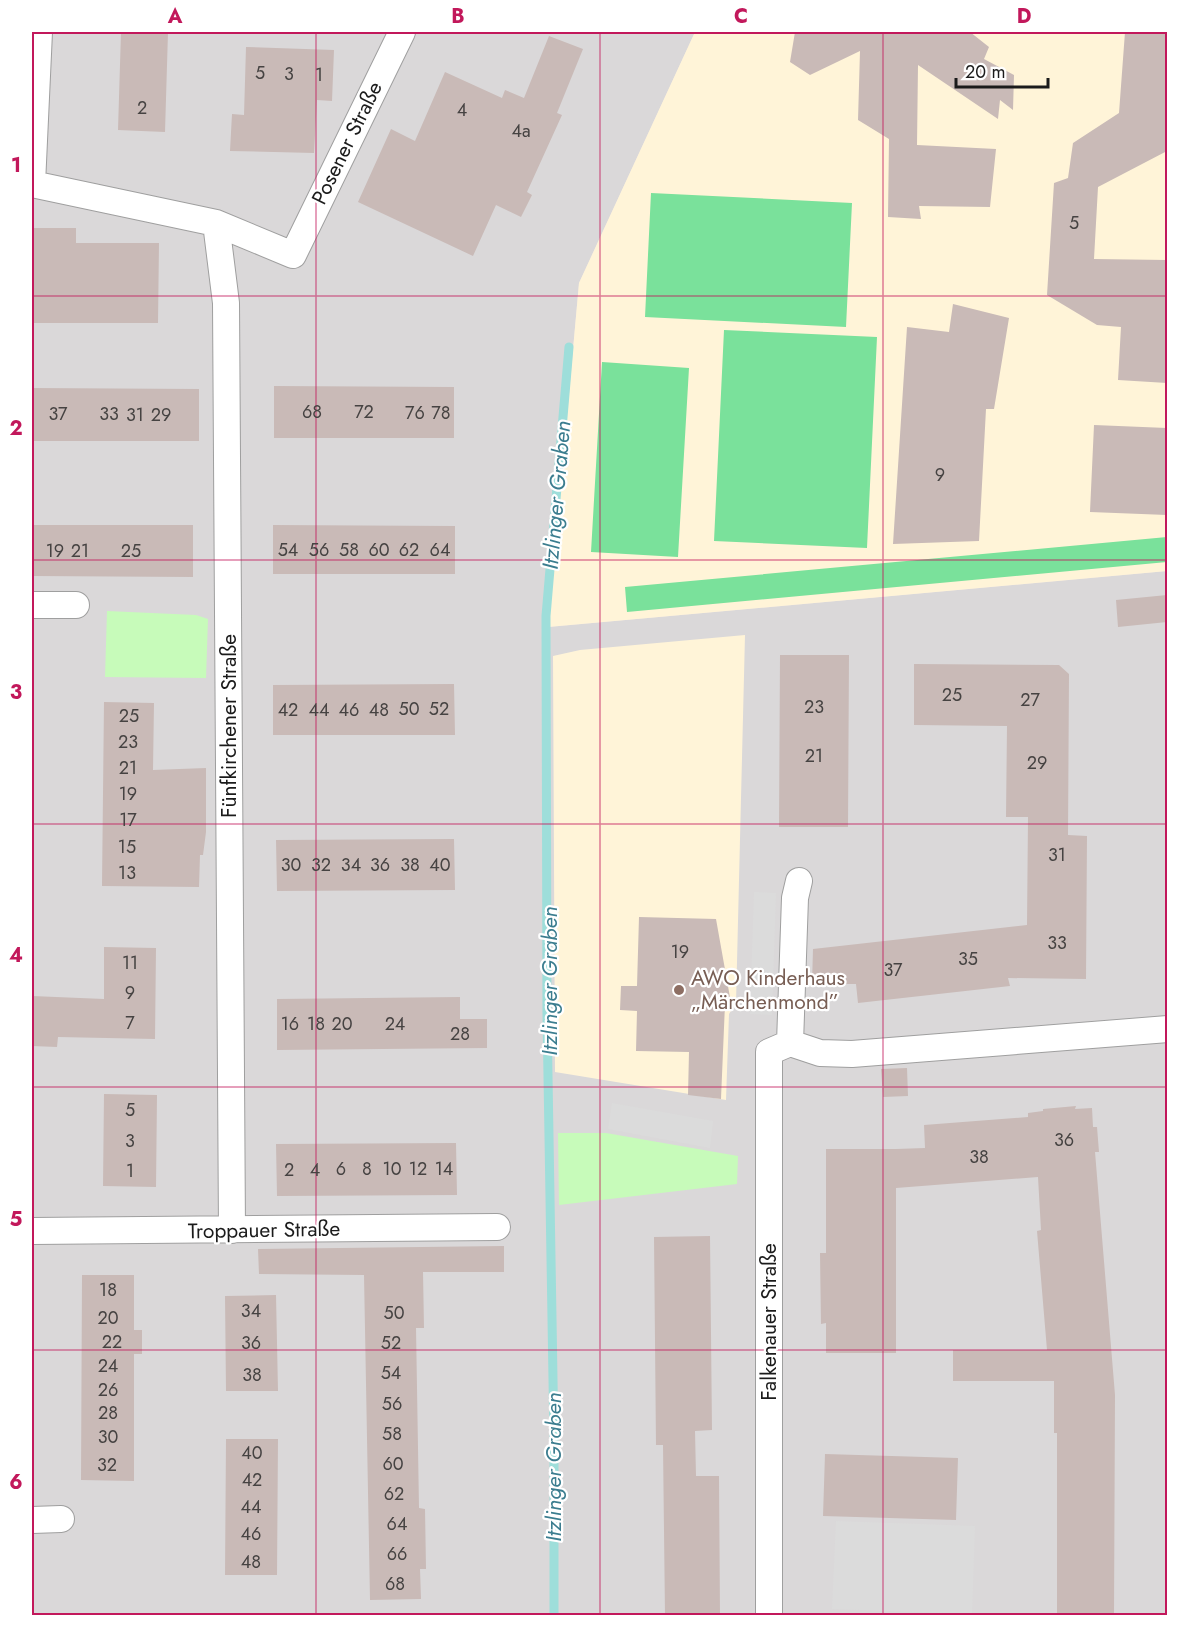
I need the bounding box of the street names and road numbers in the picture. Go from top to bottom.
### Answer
street label: Posener Straße [304,76,390,210]
street label: Fünfkirchener Straße [214,634,244,818]
street label: Troppauer Straße [188,1214,341,1246]
street label: Falkenauer Straße [754,1243,784,1401]

